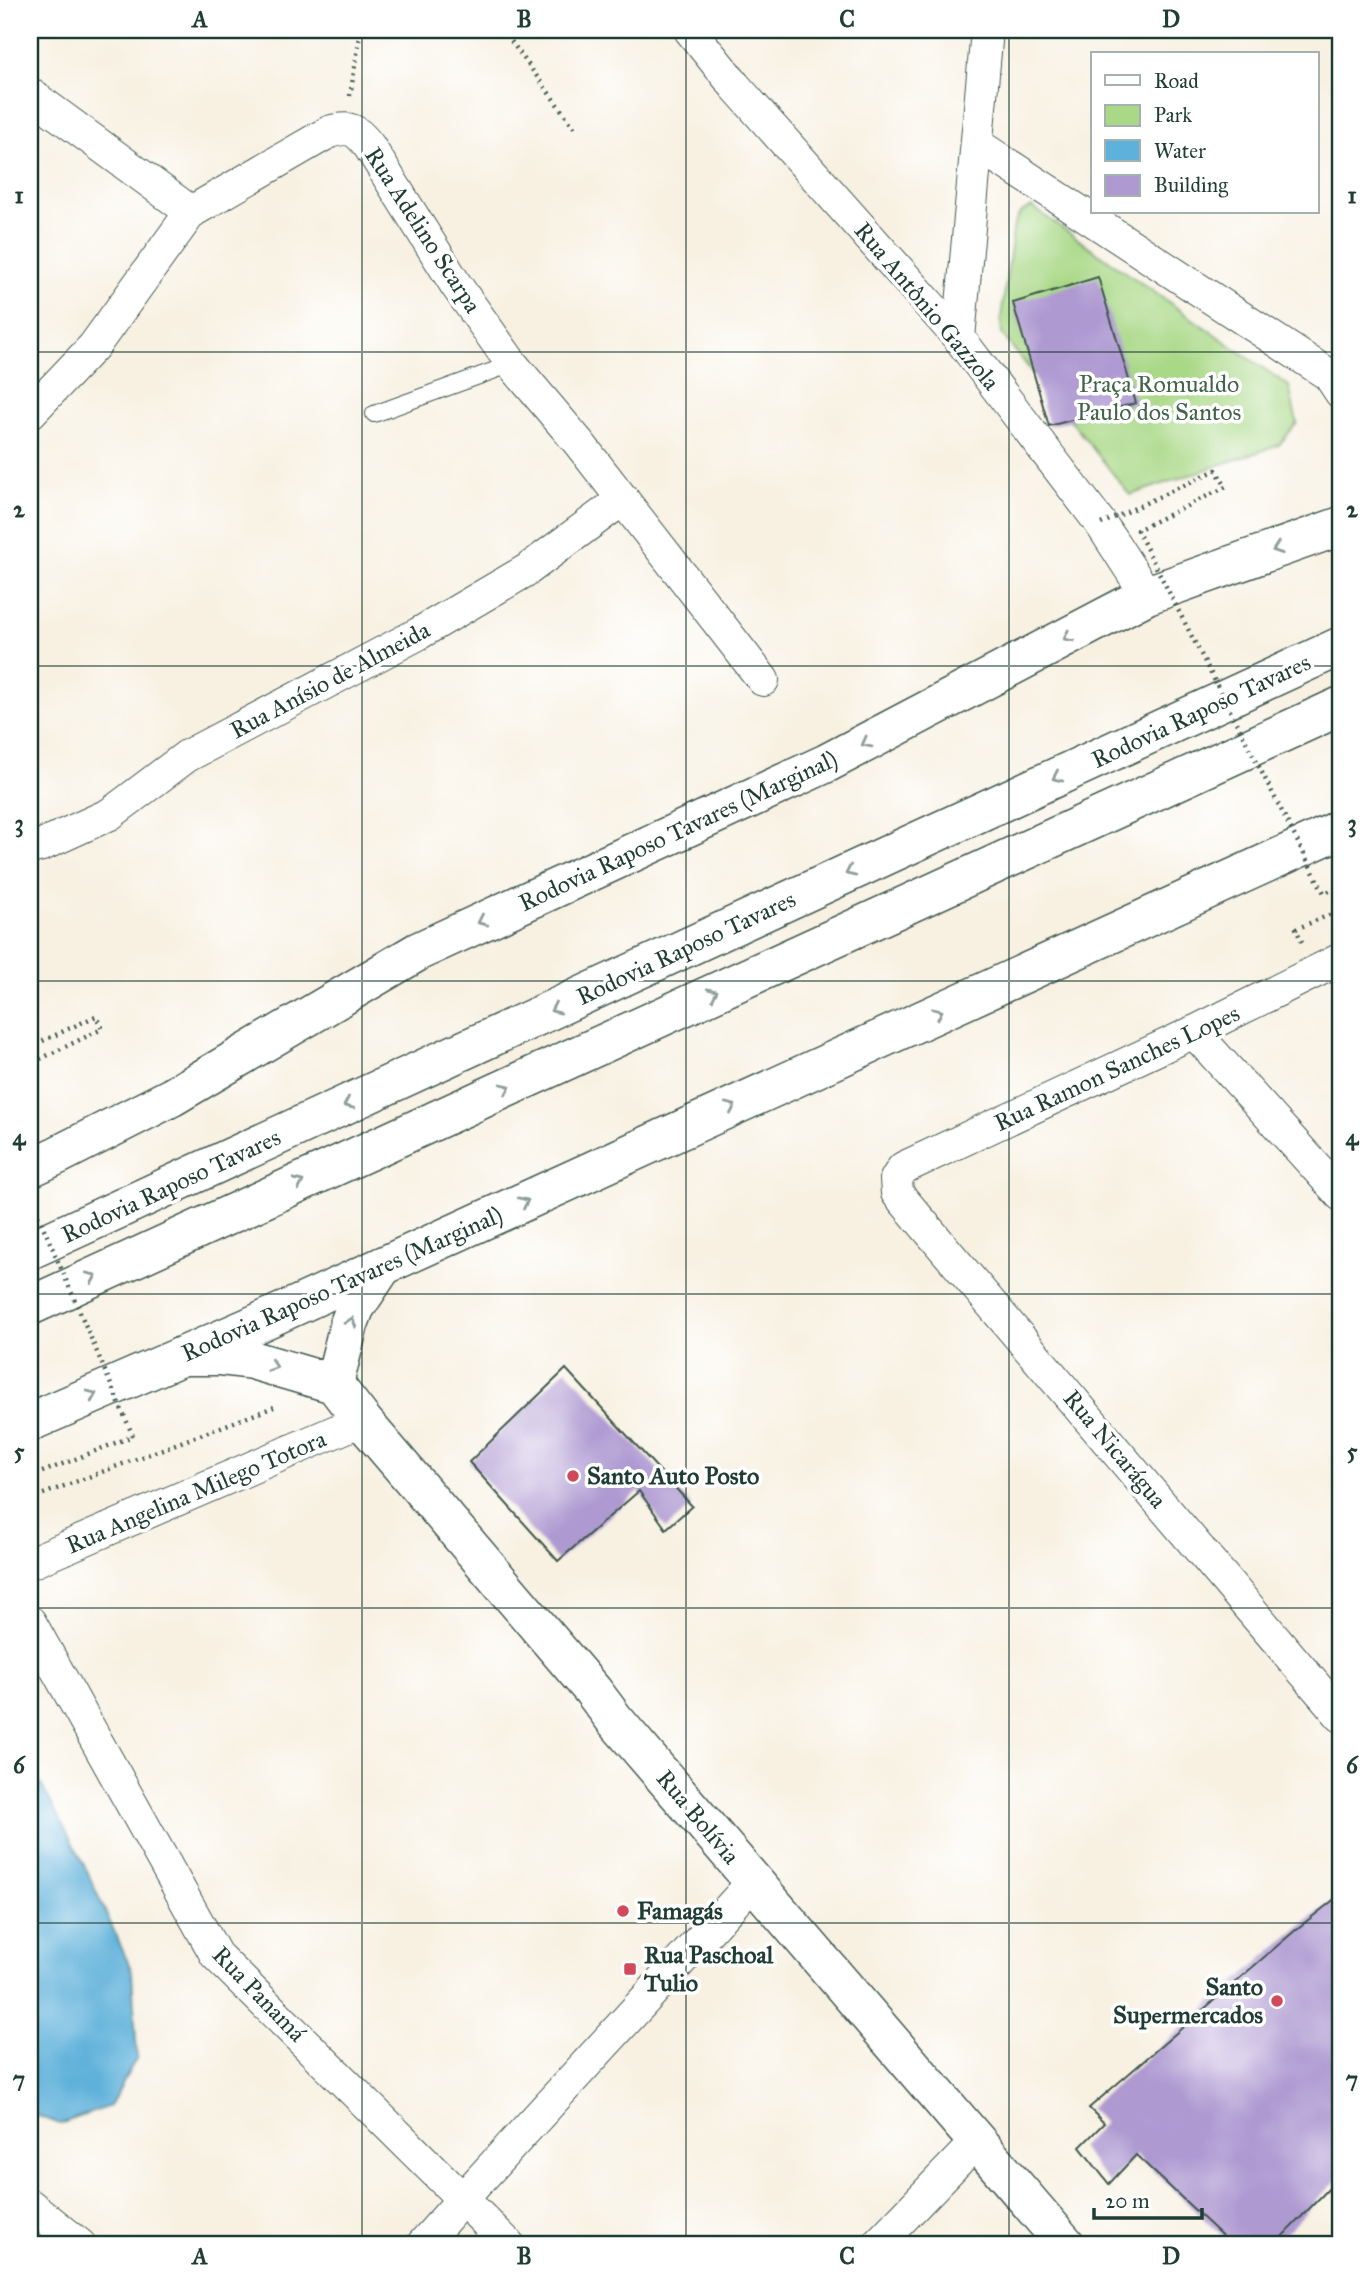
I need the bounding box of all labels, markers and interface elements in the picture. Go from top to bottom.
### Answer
text: A [190,5,208,33]
text: B [516,5,532,33]
text: C [839,5,855,33]
text: D [1162,5,1180,33]
legend [1091,52,1318,214]
text: Road [1154,68,1199,94]
text: Park [1154,102,1192,128]
text: Water [1154,138,1206,164]
street label: Rua Adelino Scarpa [358,141,488,319]
text: Building [1154,172,1228,198]
text: 1 [14,181,24,209]
text: 1 [1347,181,1357,209]
street label: Rua Antônio Gazzola [848,216,1007,397]
park label: Praça Romualdo Paulo dos Santos [1077,369,1241,427]
text: 2 [13,495,25,523]
text: 2 [1346,495,1358,523]
one-way arrow [1271,541,1283,555]
street label: Rua Anísio de Almeida [225,614,436,745]
one-way arrow [1062,628,1075,642]
street label: Rodovia Raposo Tavares [1087,647,1315,775]
one-way arrow [861,734,873,748]
street label: Rodovia Raposo Tavares (Marginal) [514,744,842,918]
one-way arrow [1052,769,1064,783]
text: 3 [14,809,24,838]
text: 3 [1347,809,1357,838]
one-way arrow [845,864,857,878]
street label: Rodovia Raposo Tavares [572,884,800,1012]
one-way arrow [477,913,489,927]
one-way arrow [705,988,718,1002]
street label: Rua Ramon Sanches Lopes [990,998,1244,1138]
one-way arrow [549,1001,562,1015]
one-way arrow [931,1007,943,1021]
one-way arrow [499,1082,511,1096]
one-way arrow [343,1096,355,1110]
one-way arrow [724,1101,736,1115]
street label: Rodovia Raposo Tavares [57,1122,285,1250]
text: 4 [13,1123,27,1151]
text: 4 [1346,1123,1360,1151]
one-way arrow [292,1177,304,1191]
one-way arrow [517,1196,529,1210]
street label: Rodovia Raposo Tavares (Marginal) [177,1200,507,1368]
one-way arrow [85,1271,97,1285]
one-way arrow [342,1316,357,1328]
one-way arrow [267,1358,279,1373]
street label: Rua Nicarágua [1057,1384,1174,1515]
one-way arrow [85,1389,98,1403]
street label: Rua Angelina Milego Totora [62,1423,331,1560]
text: 5 [14,1437,25,1465]
text: 5 [1347,1437,1358,1465]
place label: Santo Auto Posto [587,1461,759,1491]
marker: Santo Auto Posto [565,1468,581,1484]
text: 6 [13,1751,26,1779]
text: 6 [1346,1751,1359,1779]
street label: Rua Bolívia [650,1764,747,1871]
place label: Famagás [637,1896,723,1926]
marker: Famagás [615,1903,631,1919]
street label: Rua Panamá [206,1940,313,2049]
place label: Rua Paschoal Tulio [643,1940,774,1998]
marker: Rua Paschoal Tulio [622,1961,638,1977]
place label: Santo Supermercados [1113,1972,1263,2030]
marker: Santo Supermercados [1269,1993,1285,2009]
text: 7 [13,2065,25,2093]
text: 7 [1346,2065,1358,2093]
scale bar [1094,2177,1203,2221]
text: 20 m [1105,2188,1150,2214]
text: A [190,2242,208,2270]
text: B [516,2242,532,2270]
text: C [839,2242,855,2270]
text: D [1162,2242,1180,2270]

